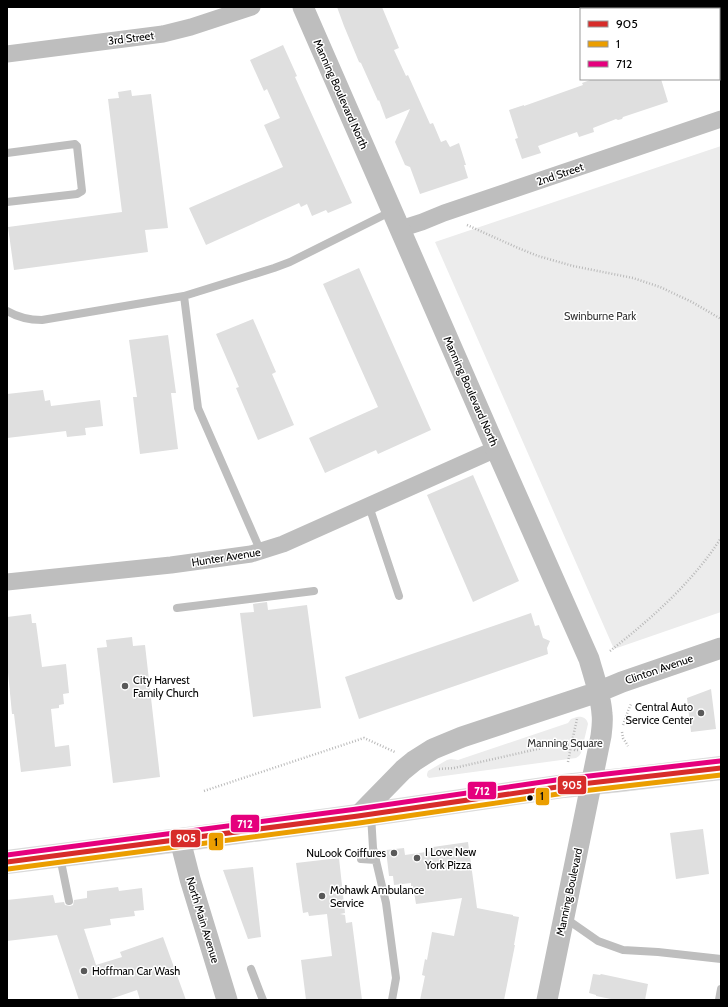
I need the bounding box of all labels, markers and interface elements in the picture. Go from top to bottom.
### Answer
legend [580,8,720,80]
text: 905 [616,16,638,31]
street label: 3rd Street [107,28,155,48]
text: 1 [616,36,620,51]
street label: Manning Boulevard North [310,37,372,151]
text: 712 [616,56,632,71]
street label: 2nd Street [535,159,586,189]
park label: Swinburne Park [564,309,636,323]
street label: Manning Boulevard North [440,334,502,448]
street label: Hunter Avenue [191,545,262,569]
street label: Clinton Avenue [623,651,695,687]
place label: City Harvest Family Church [133,673,199,700]
marker: City Harvest Family Church [120,681,130,691]
place label: Central Auto Service Center [626,700,694,727]
marker: Central Auto Service Center [696,708,706,718]
park label: Manning Square [527,736,603,750]
line badge: 905 [557,775,587,795]
text: 905 [562,778,582,792]
line badge: 712 [467,781,497,800]
text: 712 [474,784,490,798]
line badge: 1 [535,787,550,806]
text: 1 [540,789,544,803]
unlabelled marker [525,793,535,803]
line badge: 712 [230,814,260,833]
text: 712 [237,817,253,831]
line badge: 905 [170,829,201,848]
text: 905 [176,831,196,845]
line badge: 1 [208,832,224,851]
text: 1 [214,835,218,849]
place label: I Love New York Pizza [424,845,476,872]
place label: NuLook Coiffures [306,846,386,860]
street label: Manning Boulevard [553,847,585,937]
marker: NuLook Coiffures [389,848,399,858]
marker: I Love New York Pizza [412,853,422,863]
street label: North Main Avenue [183,875,223,965]
place label: Mohawk Ambulance Service [330,883,425,910]
marker: Mohawk Ambulance Service [317,891,327,901]
place label: Hoffman Car Wash [92,964,180,978]
marker: Hoffman Car Wash [79,966,89,976]

